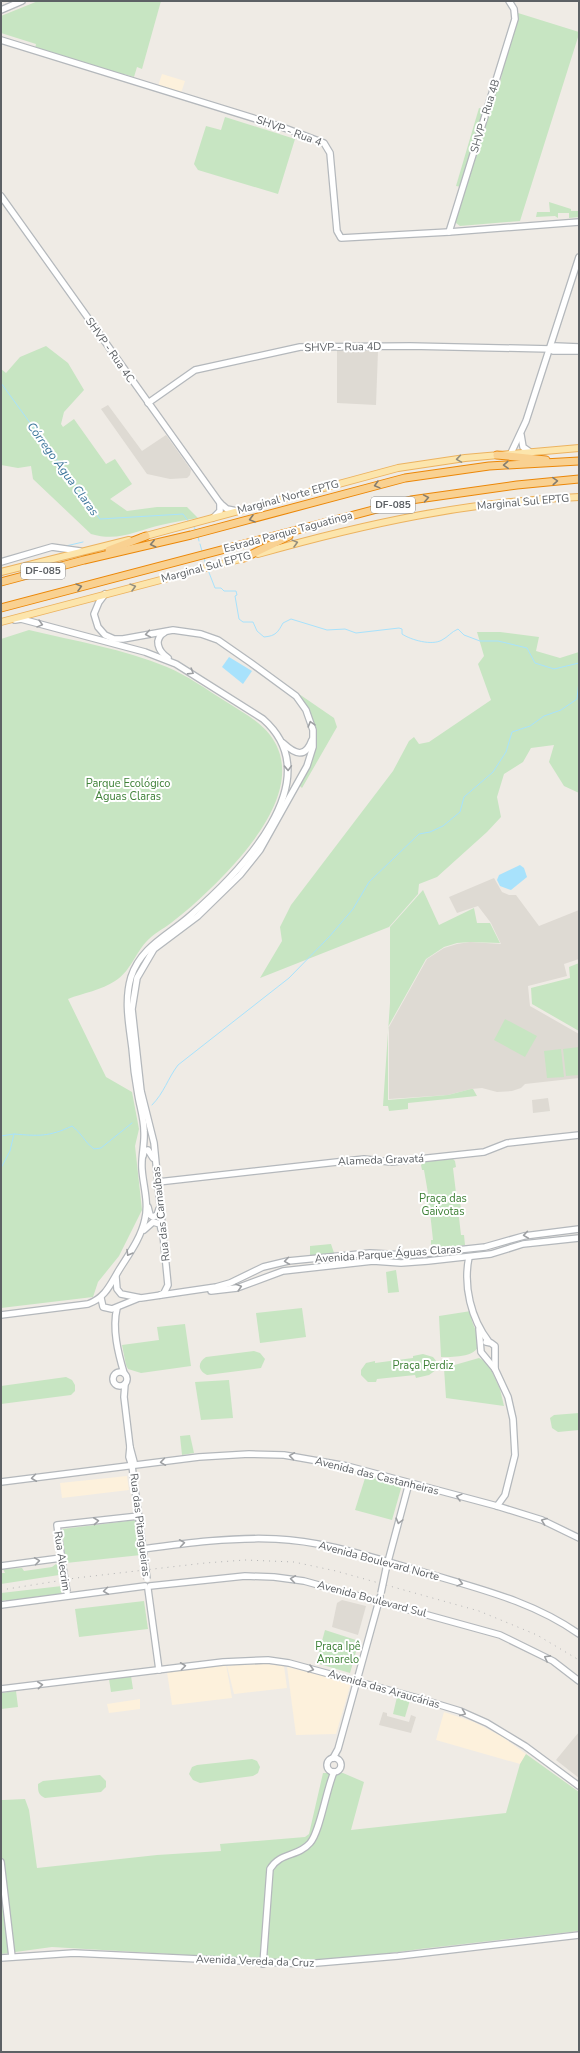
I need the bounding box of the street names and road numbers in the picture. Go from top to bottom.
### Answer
street label: SHVP - Rua 4B [467,77,503,155]
street label: SHVP - Rua 4 [254,112,324,150]
street label: SHVP - Rua 4C [82,314,138,386]
street label: SHVP - Rua 4D [304,339,382,355]
street label: Marginal Norte EPTG [236,476,340,518]
street label: Marginal Sul EPTG [476,490,570,514]
road number: DF-085 [371,497,415,513]
street label: Estrada Parque Taguatinga [222,508,354,556]
street label: Marginal Sul EPTG [159,548,253,586]
road number: DF-085 [21,563,65,579]
street label: Alameda Gravatá [338,1151,424,1169]
street label: Rua das Carnaúbas [149,1166,173,1262]
street label: Avenida Parque Águas Claras [314,1240,462,1267]
street label: Avenida das Castanheiras [313,1453,441,1499]
street label: Rua das Pitangueiras [126,1472,154,1578]
street label: Rua Alecrim [50,1530,74,1592]
street label: Avenida Boulevard Norte [317,1538,441,1584]
street label: Avenida Boulevard Sul [316,1577,429,1621]
street label: Avenida das Araucárias [326,1666,442,1712]
street label: Avenida Vereda da Cruz [196,1951,314,1971]

